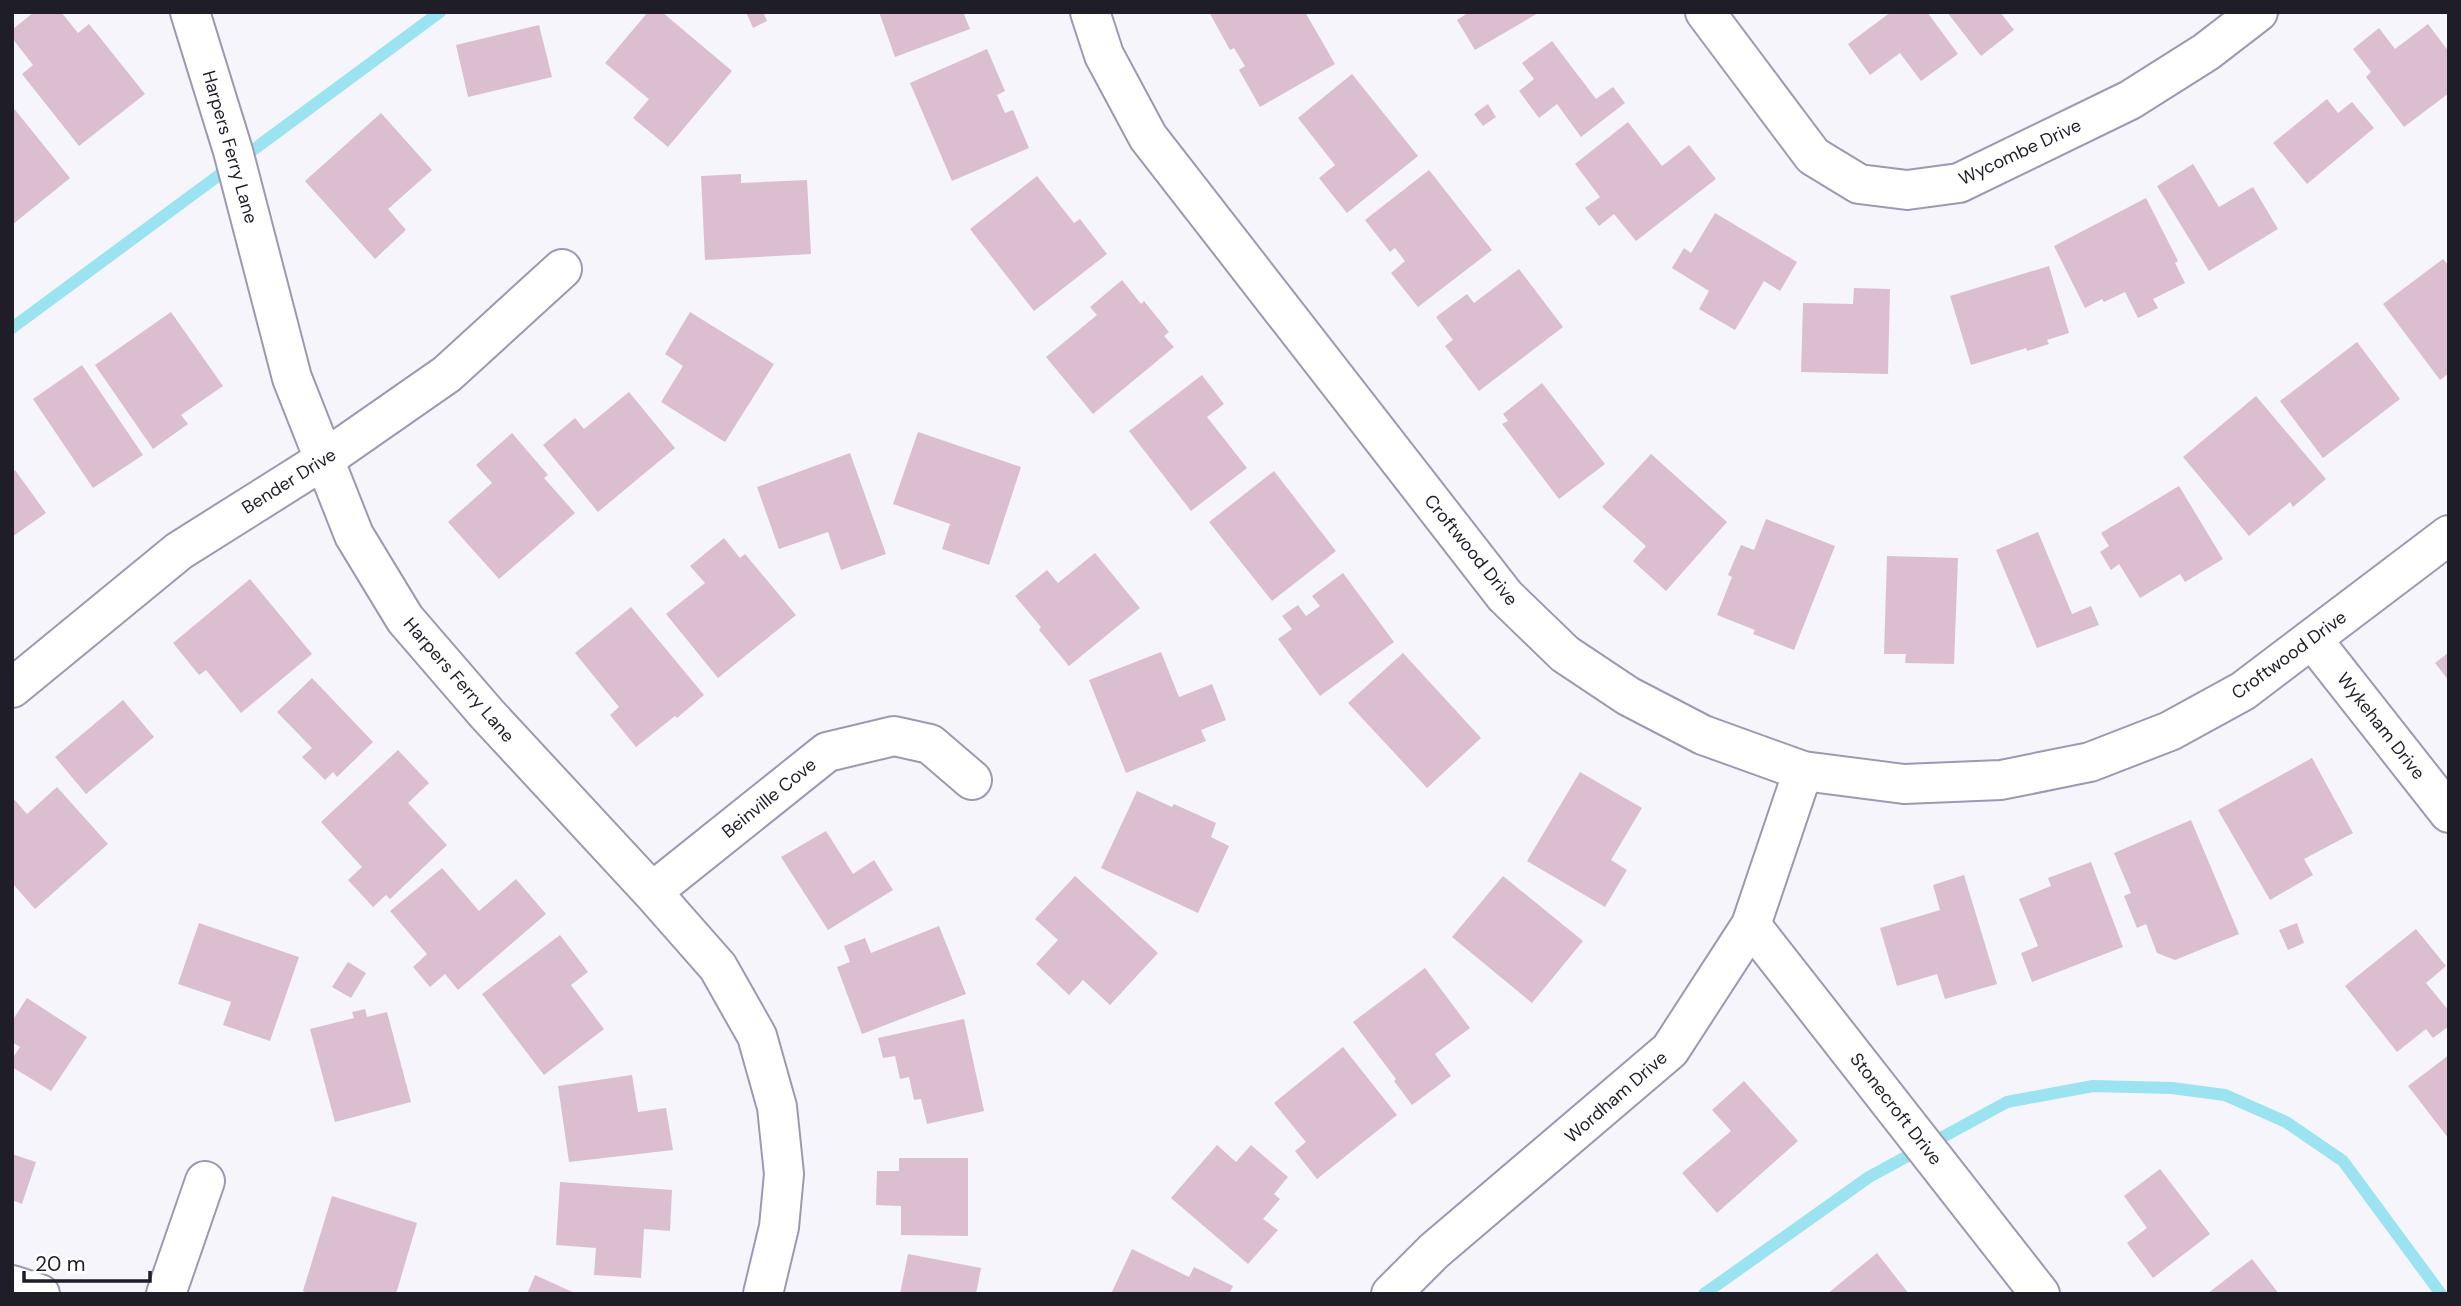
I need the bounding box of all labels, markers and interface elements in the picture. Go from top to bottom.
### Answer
street label: Harpers Ferry Lane [197,68,263,226]
street label: Wycombe Drive [1955,113,2085,191]
street label: Bender Drive [237,442,341,520]
street label: Croftwood Drive [1419,489,1523,611]
street label: Croftwood Drive [2227,605,2351,705]
street label: Harpers Ferry Lane [398,612,520,748]
street label: Wykeham Drive [2332,668,2430,784]
street label: Beinville Cove [717,753,821,843]
street label: Wordham Drive [1560,1046,1672,1148]
street label: Stonecroft Drive [1845,1048,1947,1170]
scale bar [24,1240,150,1284]
text: 20 m [35,1250,86,1278]

